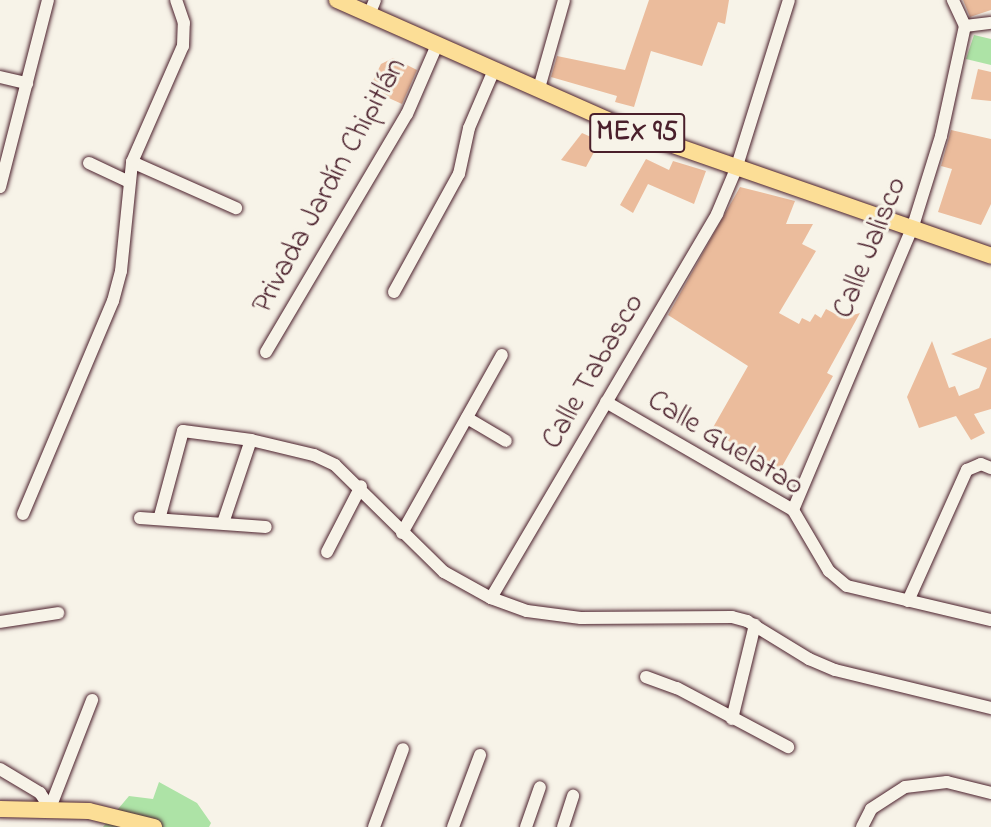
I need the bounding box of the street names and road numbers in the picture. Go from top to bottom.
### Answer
street label: Privada Jardín Chipitlán [245,52,415,320]
road number: MEX 95 [588,108,686,158]
street label: Calle Jalisco [826,172,916,324]
street label: Calle Tabasco [535,288,653,456]
street label: Calle Guelatao [640,383,810,505]

